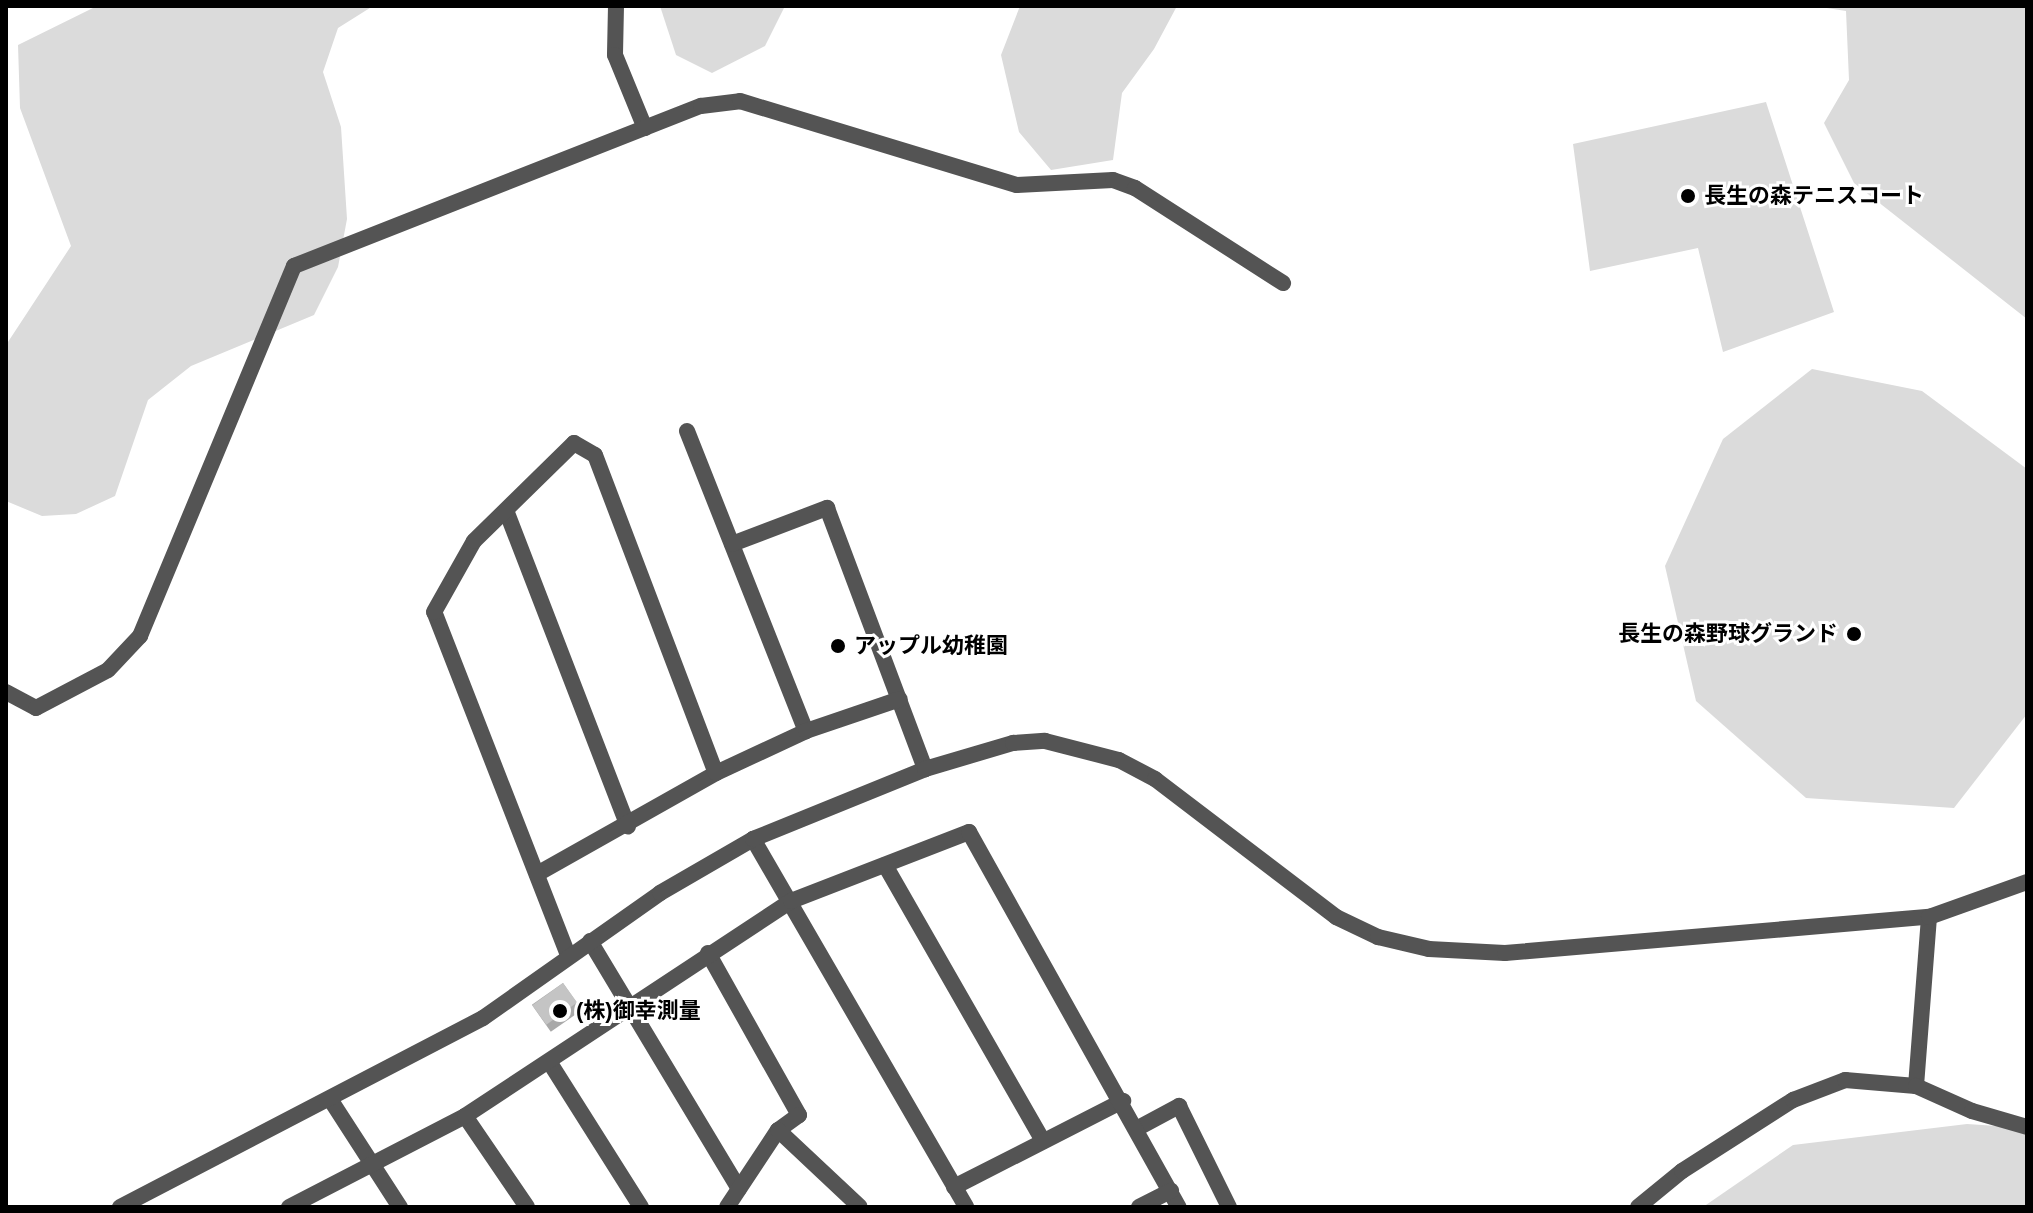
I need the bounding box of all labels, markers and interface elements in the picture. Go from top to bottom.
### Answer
place label: 長生の森テニスコート [1704,183,1924,209]
marker: 長生の森テニスコート [1679,187,1697,205]
place label: 長生の森野球グランド [1618,621,1838,647]
marker: 長生の森野球グランド [1845,625,1863,643]
place label: アップル幼稚園 [854,633,1008,659]
marker: アップル幼稚園 [829,637,847,655]
place label: (株)御幸測量 [576,998,701,1024]
marker: (株)御幸測量 [551,1002,569,1020]

